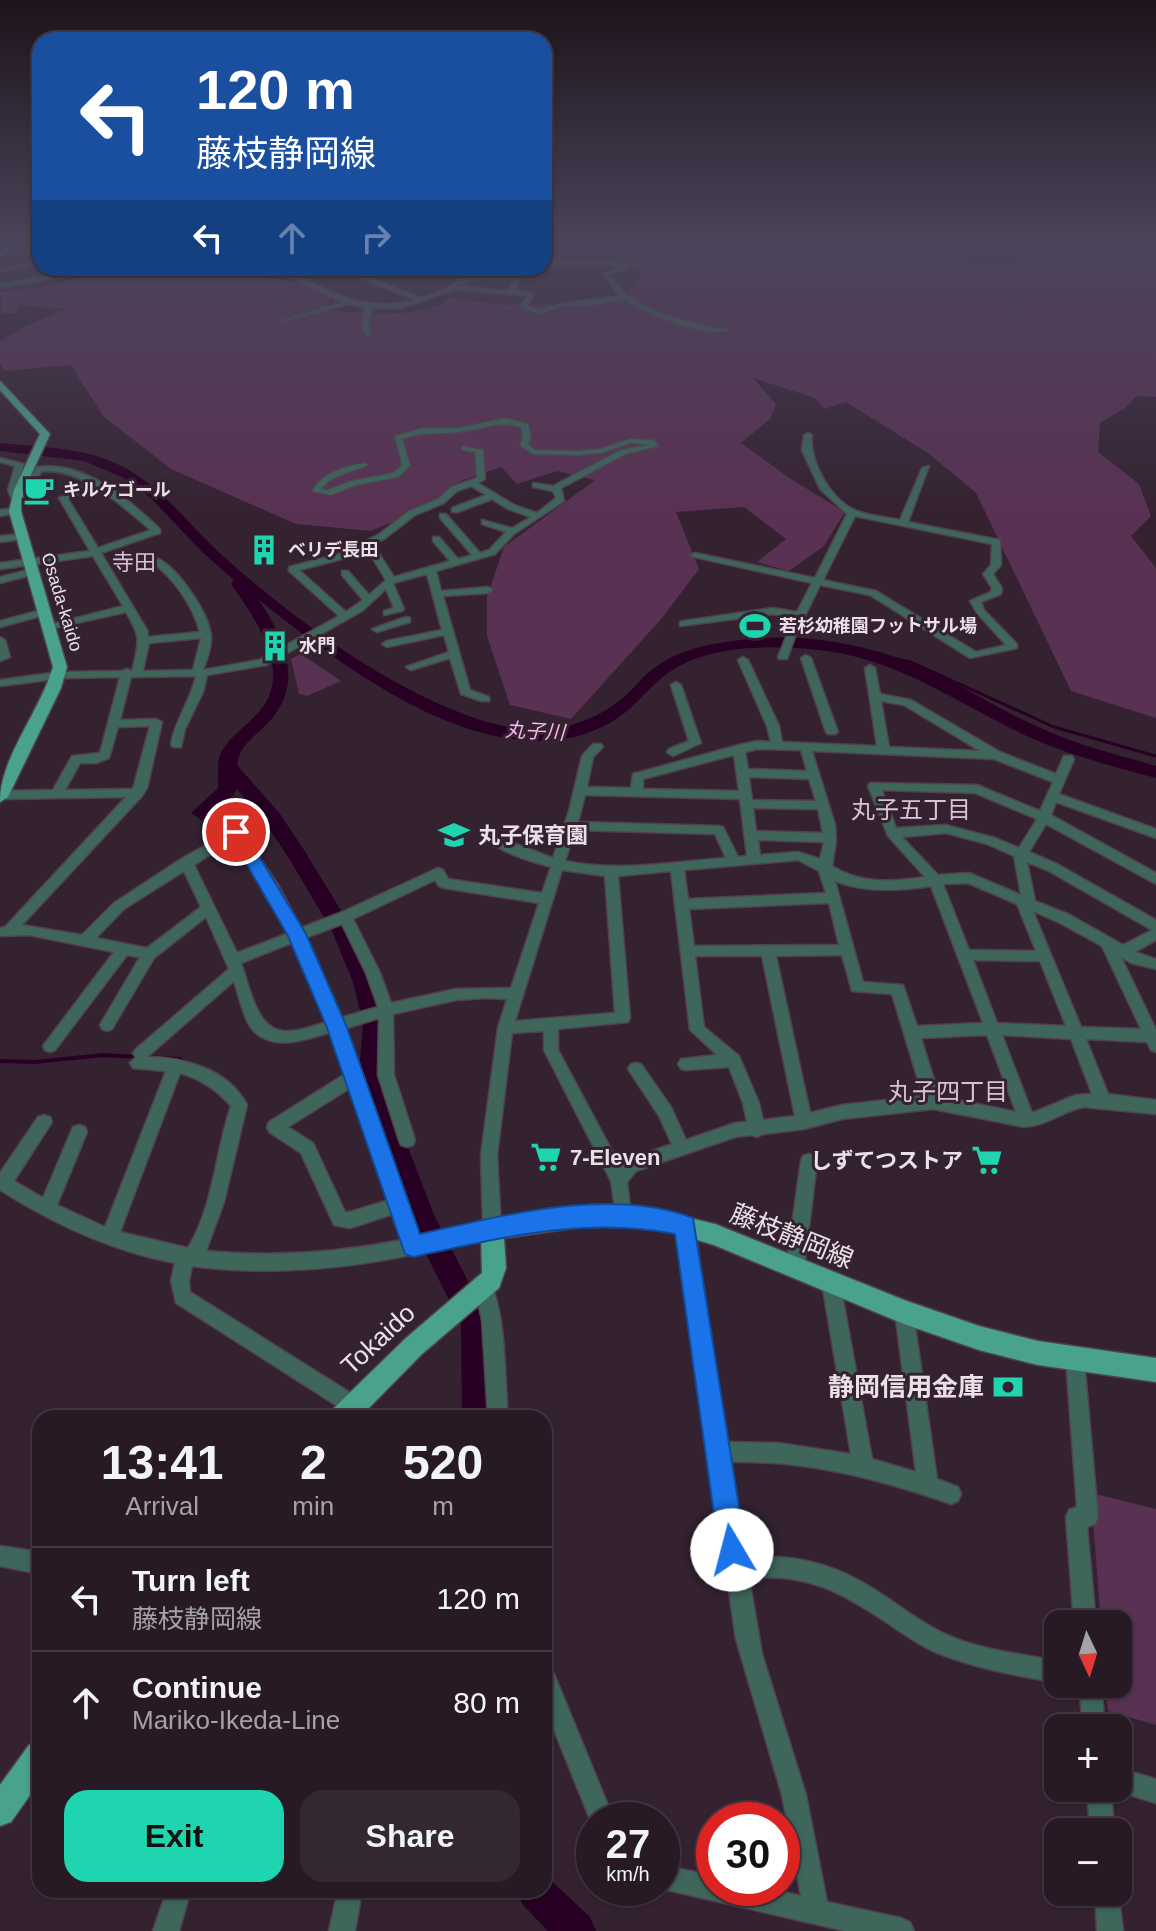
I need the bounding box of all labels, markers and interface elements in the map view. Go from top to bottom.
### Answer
text: 120 m [196,58,355,121]
icon: left [64,64,168,168]
text: 藤枝静岡線 [196,133,376,174]
icon: left [186,216,230,260]
icon: ahead [270,216,314,260]
icon: right [354,216,398,260]
cafe icon: キルケゴール [22,473,56,507]
place label: キルケゴール [63,480,171,500]
building icon: ベリデ長田 [247,533,281,567]
place label: ベリデ長田 [288,540,378,560]
street label: Osada-kaido [38,550,86,654]
district label: 寺田 [112,550,156,575]
sports icon: 若杉幼稚園フットサル場 [738,609,772,643]
place label: 若杉幼稚園フットサル場 [779,616,977,636]
building icon: 水門 [258,629,292,663]
place label: 水門 [299,636,335,656]
water label: 丸子川 [504,718,568,744]
district label: 丸子五丁目 [851,796,971,823]
pin [202,798,270,866]
icon: arrive [214,810,258,854]
school or university icon: 丸子保育園 [437,818,471,852]
place label: 丸子保育園 [478,823,588,848]
district label: 丸子四丁目 [888,1078,1008,1105]
supermarket icon: 7-Eleven [529,1140,563,1174]
supermarket icon: しずてつストア [970,1143,1004,1177]
place label: 7-Eleven [570,1145,661,1170]
place label: しずてつストア [810,1148,963,1173]
street label: 藤枝静岡線 [726,1198,858,1274]
street label: Tokaido [335,1297,421,1381]
bank icon: 静岡信用金庫 [991,1370,1025,1404]
place label: 静岡信用金庫 [828,1372,984,1402]
text: 13:41 [101,1436,224,1489]
text: 2 [300,1436,327,1489]
text: 520 [403,1436,483,1489]
text: Arrival [125,1491,199,1521]
text: min [292,1491,334,1521]
text: m [432,1491,454,1521]
position arrow [690,1508,774,1592]
text: Turn left [132,1564,250,1597]
icon: left [64,1577,108,1621]
text: 120 m [437,1582,520,1615]
text: 藤枝静岡線 [132,1604,262,1634]
north arrow [1044,1610,1132,1698]
map controls [1044,1610,1132,1906]
text: Continue [132,1671,262,1704]
icon: ahead [64,1681,108,1725]
text: 80 m [453,1686,520,1719]
text: Mariko-Ikeda-Line [132,1705,340,1735]
button: + [1044,1714,1132,1802]
button: Exit [64,1790,284,1882]
button: Share [300,1790,520,1882]
speed limit sign: 30 [696,1802,800,1906]
button: − [1044,1818,1132,1906]
text: 27 [606,1822,650,1866]
text: km/h [606,1863,650,1885]

